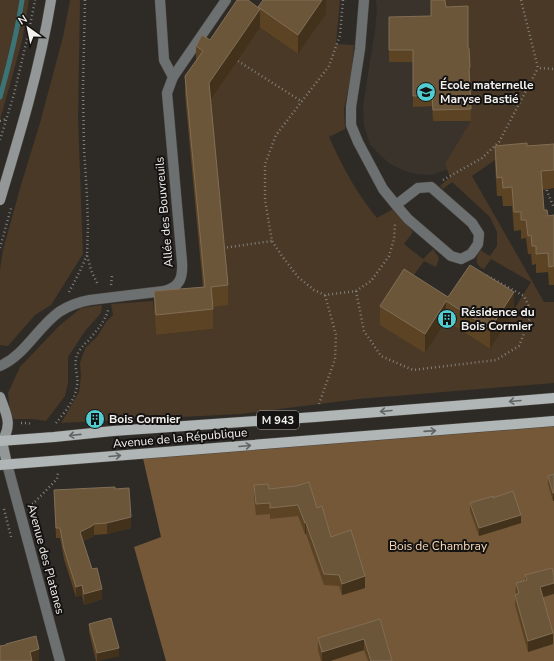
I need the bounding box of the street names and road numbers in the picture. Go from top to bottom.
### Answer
street label: Allée des Bouvreuils [151,156,177,268]
road number: M 943 [257,411,299,429]
street label: Avenue de la République [112,424,248,452]
street label: Avenue des Platanes [24,502,68,616]

